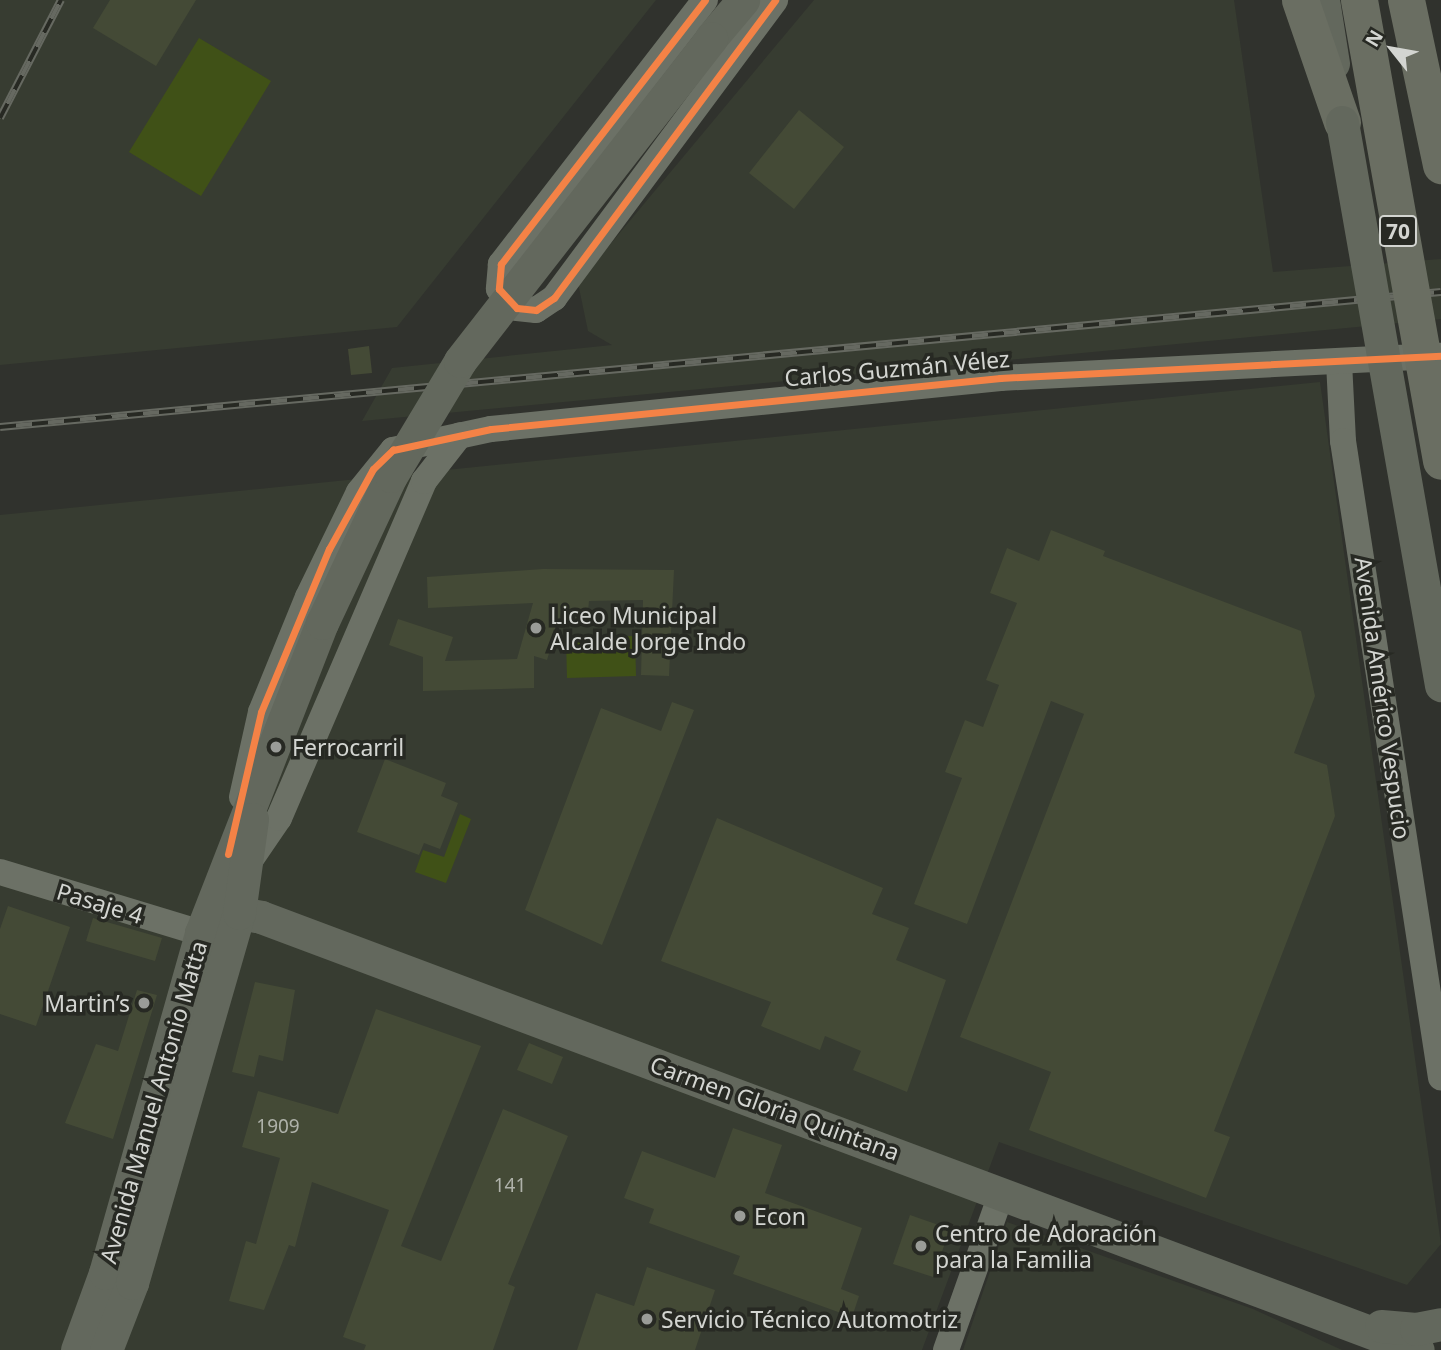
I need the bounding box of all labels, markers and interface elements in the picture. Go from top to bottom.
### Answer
north arrow [1357,14,1427,84]
text: N [1359,25,1389,52]
road number: 70 [1379,214,1417,248]
street label: Carlos Guzmán Vélez [783,344,1011,392]
street label: Avenida Américo Vespucio [1350,555,1416,841]
place label: Liceo Municipal Alcalde Jorge Indo [550,601,746,655]
marker: Liceo Municipal Alcalde Jorge Indo [528,620,544,636]
place label: Ferrocarril [292,733,404,761]
marker: Ferrocarril [266,737,286,757]
street label: Pasaje 4 [54,877,146,929]
street label: Avenida Manuel Antonio Matta [94,938,212,1266]
place label: Martin’s [44,989,130,1017]
marker: Martin’s [136,995,152,1011]
street label: Carmen Gloria Quintana [647,1050,903,1166]
house number: 1909 [256,1116,300,1138]
house number: 141 [494,1175,526,1197]
place label: Econ [754,1202,806,1230]
marker: Econ [732,1208,748,1224]
place label: Centro de Adoración para la Familia [935,1219,1157,1273]
marker: Centro de Adoración para la Familia [913,1238,929,1254]
place label: Servicio Técnico Automotriz [661,1305,958,1333]
marker: Servicio Técnico Automotriz [639,1311,655,1327]

